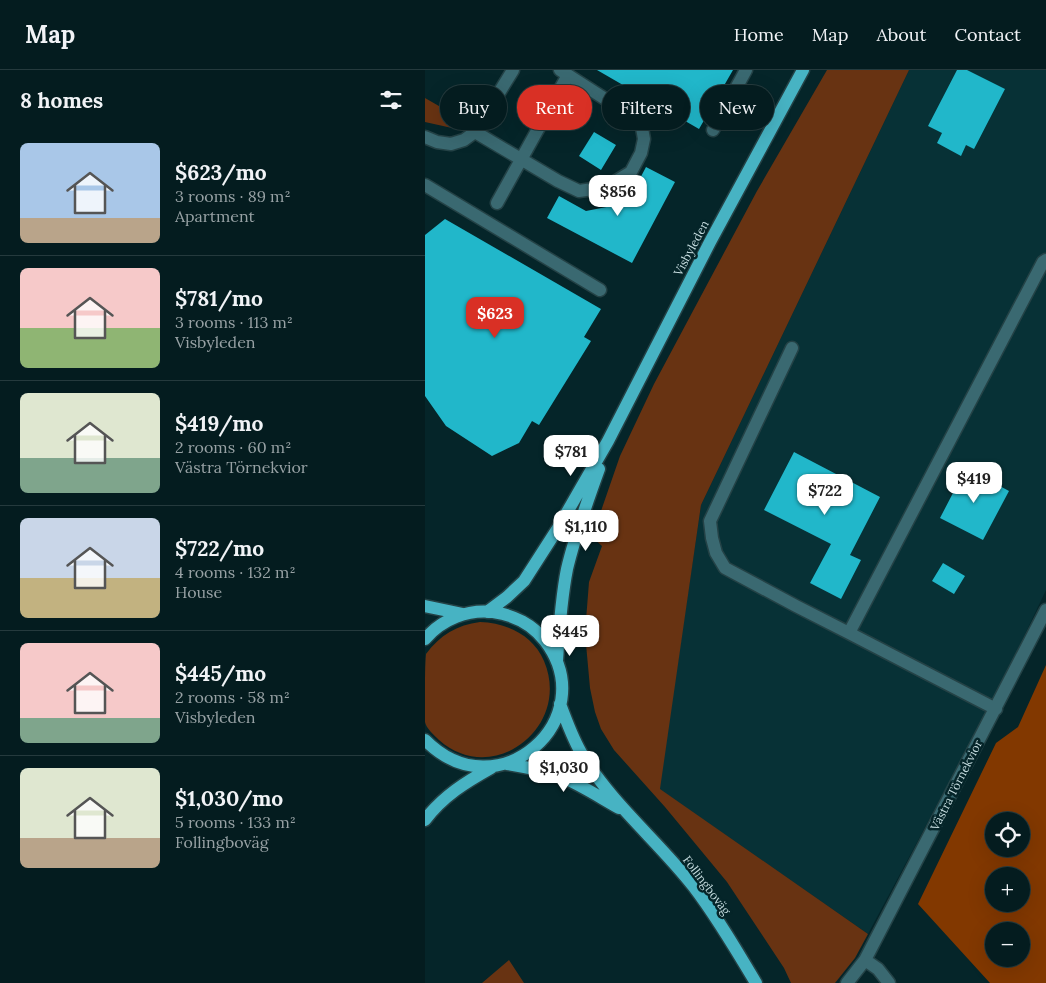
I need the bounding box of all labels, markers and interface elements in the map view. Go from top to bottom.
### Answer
text: Map [25,19,75,50]
text: Home [734,23,784,46]
text: Map [812,23,848,46]
text: About [876,23,926,46]
text: Contact [954,23,1021,46]
chip: Buy [440,85,507,130]
chip: Rent [517,85,592,130]
chip: Filters [602,85,690,130]
chip: New [700,85,774,130]
icon: filters [377,86,405,114]
text: 8 homes [20,87,103,114]
text: $623/mo [175,159,267,186]
icon: home [60,163,120,223]
pin: $856 [588,174,648,217]
text: $856 [600,181,636,201]
text: 3 rooms · 89 m² [175,186,291,206]
text: Apartment [175,206,255,226]
street label: Visbyleden [670,218,712,279]
text: $781/mo [175,285,263,312]
icon: home [60,288,120,348]
pin: $623 [465,296,525,339]
text: $623 [477,303,513,323]
text: 3 rooms · 113 m² [175,312,293,332]
text: Visbyleden [175,332,256,352]
text: $419/mo [175,410,263,437]
icon: home [60,413,120,473]
pin: $781 [541,434,601,477]
text: 2 rooms · 60 m² [175,437,291,457]
text: $781 [555,441,587,461]
text: Västra Törnekvior [175,457,308,477]
pin: $419 [944,462,1004,504]
text: $419 [957,468,991,488]
pin: $722 [795,474,855,516]
text: $722 [808,480,842,500]
pin: $1,110 [545,510,627,552]
text: $1,110 [564,516,608,536]
text: $722/mo [175,535,264,562]
icon: home [60,538,120,598]
text: 4 rooms · 132 m² [175,562,296,582]
text: House [175,582,222,602]
pin: $445 [540,614,600,657]
text: $445 [552,621,588,641]
text: $445/mo [175,660,266,687]
icon: home [60,663,120,723]
text: 2 rooms · 58 m² [175,687,290,707]
text: Visbyleden [175,707,256,727]
street label: Västra Törnekvior [926,737,986,834]
pin: $1,030 [523,750,605,793]
text: $1,030 [540,757,588,777]
text: $1,030/mo [175,785,283,812]
icon: home [60,788,120,848]
text: 5 rooms · 133 m² [175,812,296,832]
map controls [985,812,1030,967]
button: locate [985,812,1030,857]
text: Follingboväg [175,832,269,852]
street label: Follingboväg [680,852,734,918]
button: + [985,867,1030,912]
button: − [985,922,1030,967]

